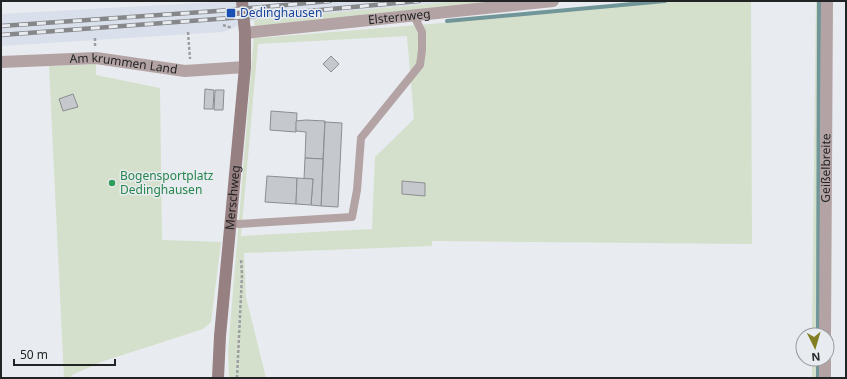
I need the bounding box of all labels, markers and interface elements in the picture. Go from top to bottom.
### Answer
place label: Dedinghausen [240,4,322,21]
street label: Elsternweg [367,5,431,28]
marker: Dedinghausen [225,7,237,19]
street label: Am krummen Land [69,49,179,78]
street label: Geißelbreite [817,133,834,203]
street label: Merschweg [221,164,244,231]
place label: Bogensportplatz Dedinghausen [120,167,214,198]
marker: Bogensportplatz Dedinghausen [107,178,117,188]
north arrow [795,327,835,367]
scale bar [14,341,115,367]
text: 50 m [20,346,48,363]
text: N [811,350,821,365]

